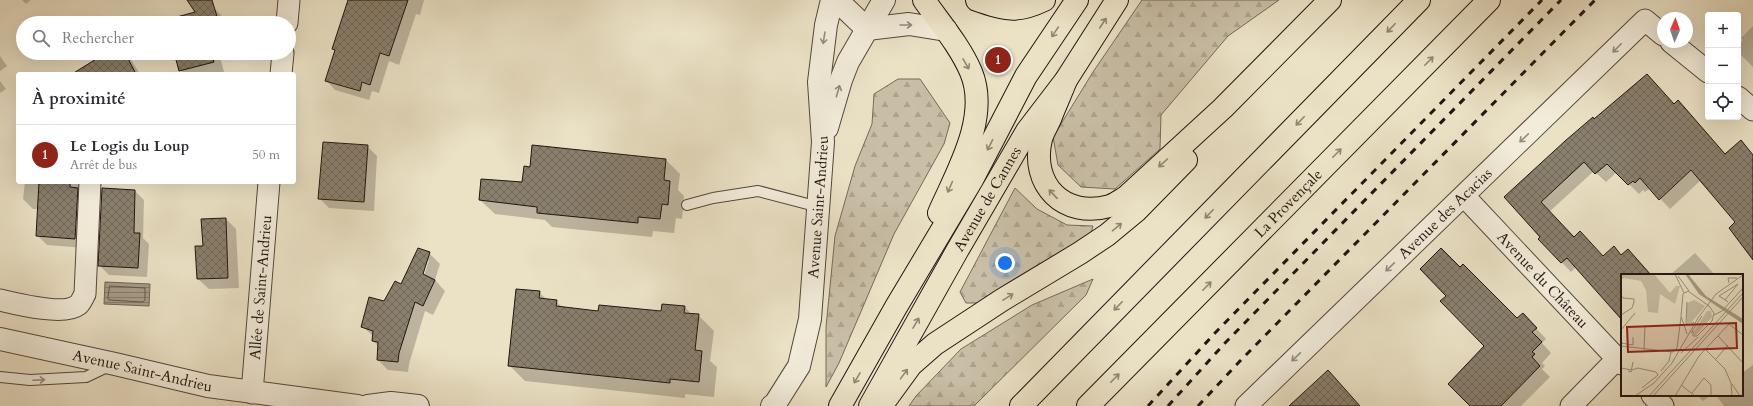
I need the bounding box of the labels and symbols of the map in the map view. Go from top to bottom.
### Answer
north arrow [1657,12,1693,48]
one-way arrow [1099,17,1107,29]
one-way arrow [899,21,912,29]
one-way arrow [1386,23,1396,33]
one-way arrow [1051,27,1059,38]
one-way arrow [820,31,828,44]
one-way arrow [1612,43,1622,53]
pin: 1 [985,45,1011,75]
one-way arrow [1424,56,1434,66]
one-way arrow [963,58,971,70]
one-way arrow [834,85,842,98]
one-way arrow [1295,116,1305,126]
one-way arrow [1519,133,1529,143]
street label: Avenue Saint-Andrieu [803,135,833,279]
one-way arrow [986,139,994,151]
street label: Avenue de Cannes [949,143,1026,255]
one-way arrow [1333,148,1342,158]
one-way arrow [1158,158,1168,167]
street label: Avenue des Acacias [1394,163,1496,263]
street label: La Provençale [1250,164,1327,242]
one-way arrow [946,180,953,192]
one-way arrow [1049,189,1058,199]
one-way arrow [1204,209,1214,219]
street label: Allée de Saint-Andrieu [245,214,276,360]
one-way arrow [1111,222,1122,231]
street label: Avenue du Château [1493,227,1593,332]
your location [995,253,1015,273]
one-way arrow [1385,262,1395,272]
inset map [1621,274,1743,396]
one-way arrow [1202,281,1212,291]
one-way arrow [1002,292,1014,300]
one-way arrow [1113,301,1123,311]
one-way arrow [912,317,920,329]
street label: Avenue Saint-Andrieu [71,345,213,396]
one-way arrow [1291,352,1301,362]
one-way arrow [900,369,908,380]
one-way arrow [852,372,860,384]
one-way arrow [1111,373,1120,383]
one-way arrow [32,376,45,383]

